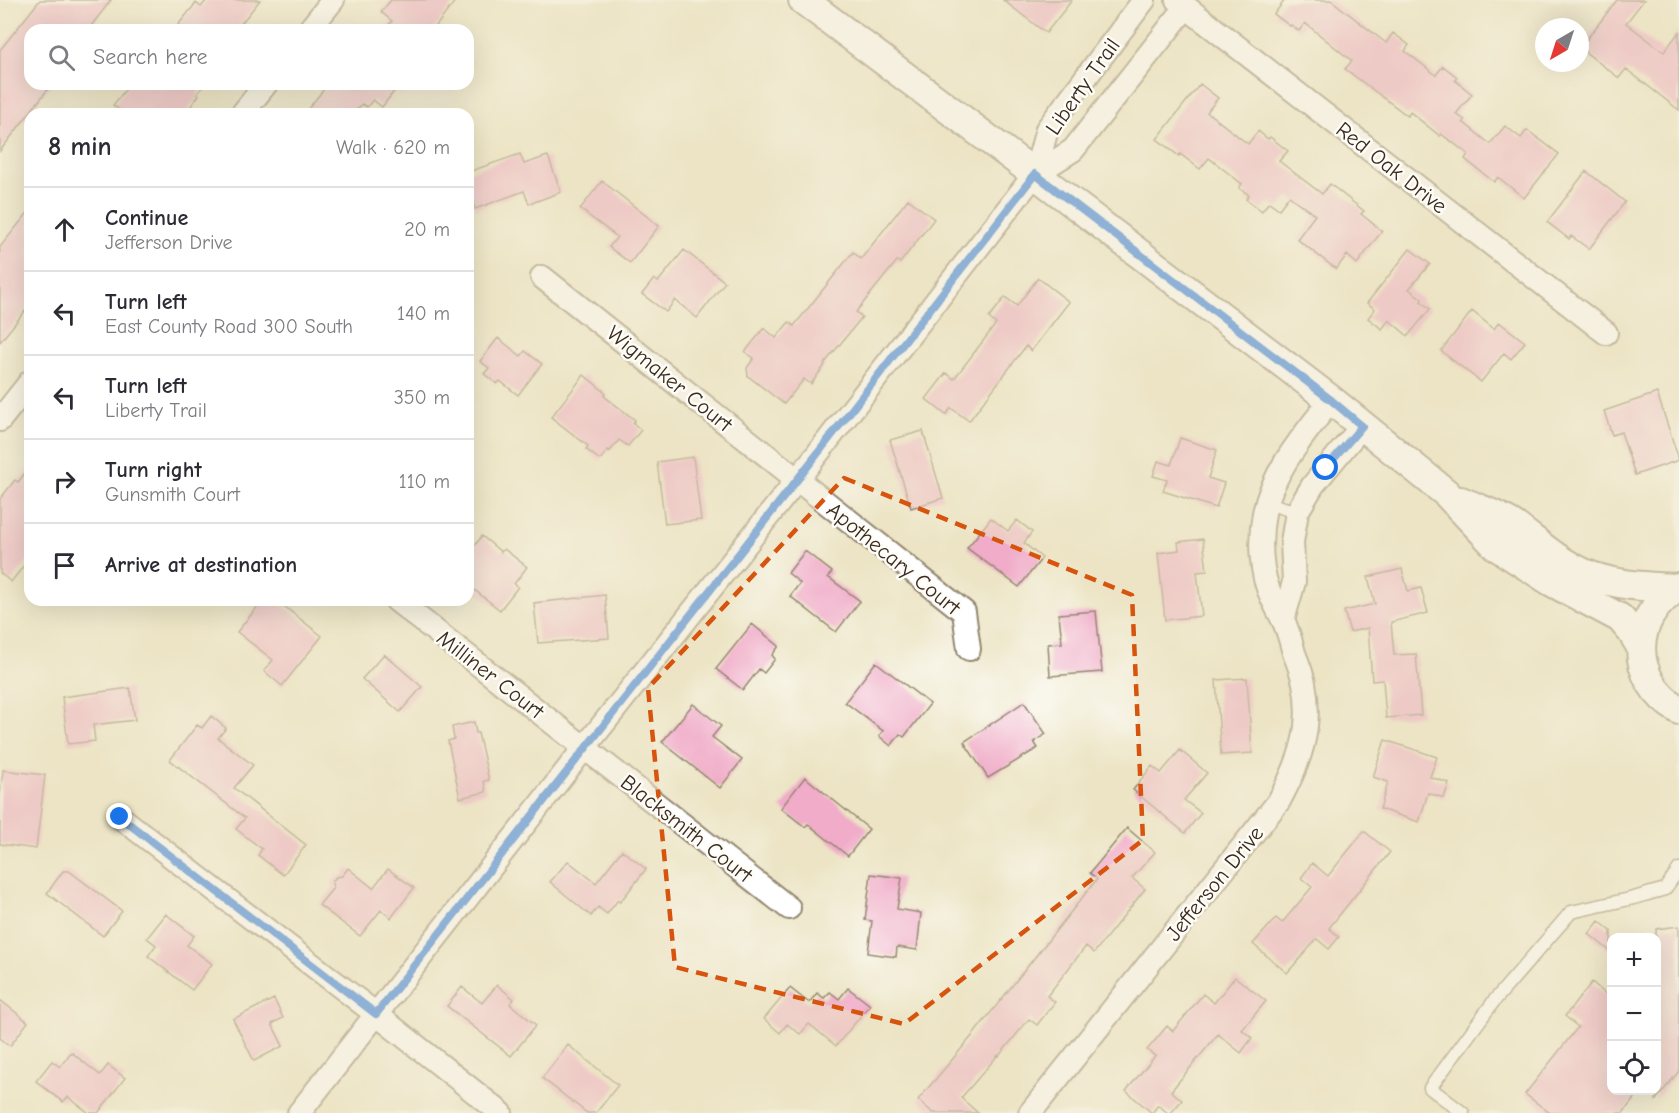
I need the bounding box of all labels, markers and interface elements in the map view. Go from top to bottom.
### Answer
north arrow [1535,18,1589,72]
search box [24,24,474,90]
street label: Liberty Trail [1040,33,1126,140]
icon: search [45,41,78,74]
text: Search here [93,44,208,70]
street label: Red Oak Drive [1331,116,1452,219]
text: 8 min [48,132,112,162]
text: Walk · 620 m [336,136,450,159]
text: Continue [105,205,188,231]
icon: ahead [48,213,81,246]
text: 20 m [404,218,450,241]
text: Jefferson Drive [105,231,233,254]
text: Turn left [105,289,187,315]
icon: left [48,297,81,330]
text: 140 m [397,302,450,325]
text: East County Road 300 South [105,315,353,338]
street label: Wigmaker Court [601,320,738,438]
text: Turn left [105,373,187,399]
icon: left [48,381,81,414]
text: 350 m [394,386,450,409]
text: Liberty Trail [105,399,207,422]
route start [1312,454,1338,480]
text: Turn right [105,457,202,483]
icon: right [48,465,81,498]
text: 110 m [399,470,450,493]
text: Gunsmith Court [105,483,240,506]
street label: Apothecary Court [821,497,966,621]
icon: arrive [48,549,81,582]
text: Arrive at destination [105,552,297,578]
street label: Milliner Court [432,625,550,725]
street label: Blacksmith Court [615,769,758,889]
route end [106,803,132,829]
street label: Jefferson Drive [1161,821,1269,946]
map controls [1607,933,1661,1095]
button: + [1607,933,1661,987]
button: − [1607,987,1661,1041]
button: locate [1607,1041,1661,1095]

